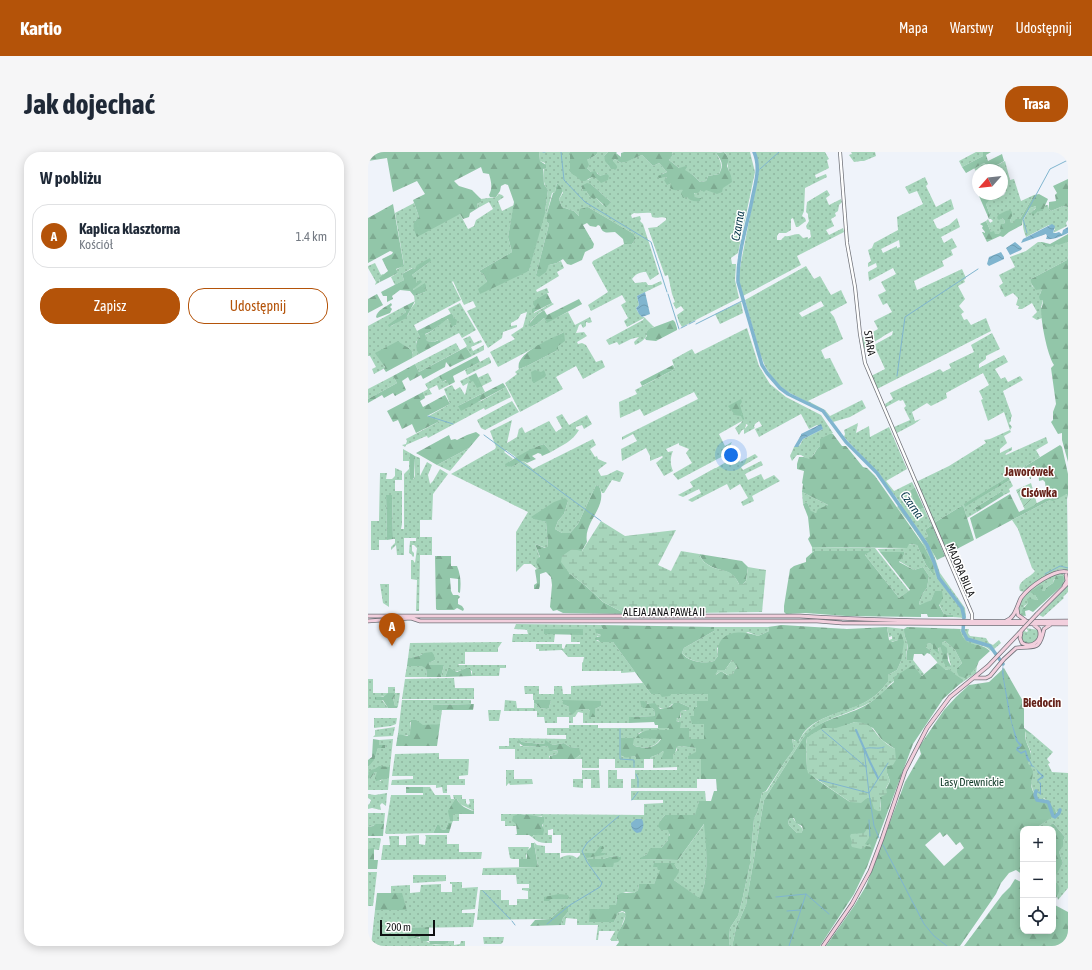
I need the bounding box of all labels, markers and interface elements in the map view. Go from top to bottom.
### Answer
text: Kartio [20,17,62,39]
text: Mapa [899,20,928,36]
text: Warstwy [950,20,993,36]
text: Udostępnij [1015,20,1072,36]
button: Trasa [1005,86,1068,122]
text: Jak dojechać [24,88,155,120]
north arrow [972,164,1008,200]
text: W pobliżu [40,168,102,188]
water label: Czarna [728,210,748,242]
text: Kaplica klasztorna [79,220,180,237]
text: A [51,229,57,244]
text: 1.4 km [296,229,327,244]
text: Kościół [79,237,113,252]
button: Zapisz [40,288,180,324]
button: Udostępnij [188,288,328,324]
street label: STARA [862,330,878,357]
your location [721,445,741,465]
district label: Jaworówek [1004,465,1054,479]
district label: Cisówka [1021,486,1057,500]
water label: Czarna [898,489,927,522]
street label: MAJORA BILLA [944,541,978,599]
street label: ALEJA JANA PAWŁA II [623,606,705,618]
pin: A [379,613,405,646]
district label: Biedocin [1023,696,1061,710]
park label: Lasy Drewnickie [940,776,1004,788]
map controls [1020,826,1056,934]
button: + [1020,826,1056,862]
button: − [1020,862,1056,898]
button: locate [1020,898,1056,934]
scale bar [380,918,435,937]
text: 200 m [386,921,411,933]

